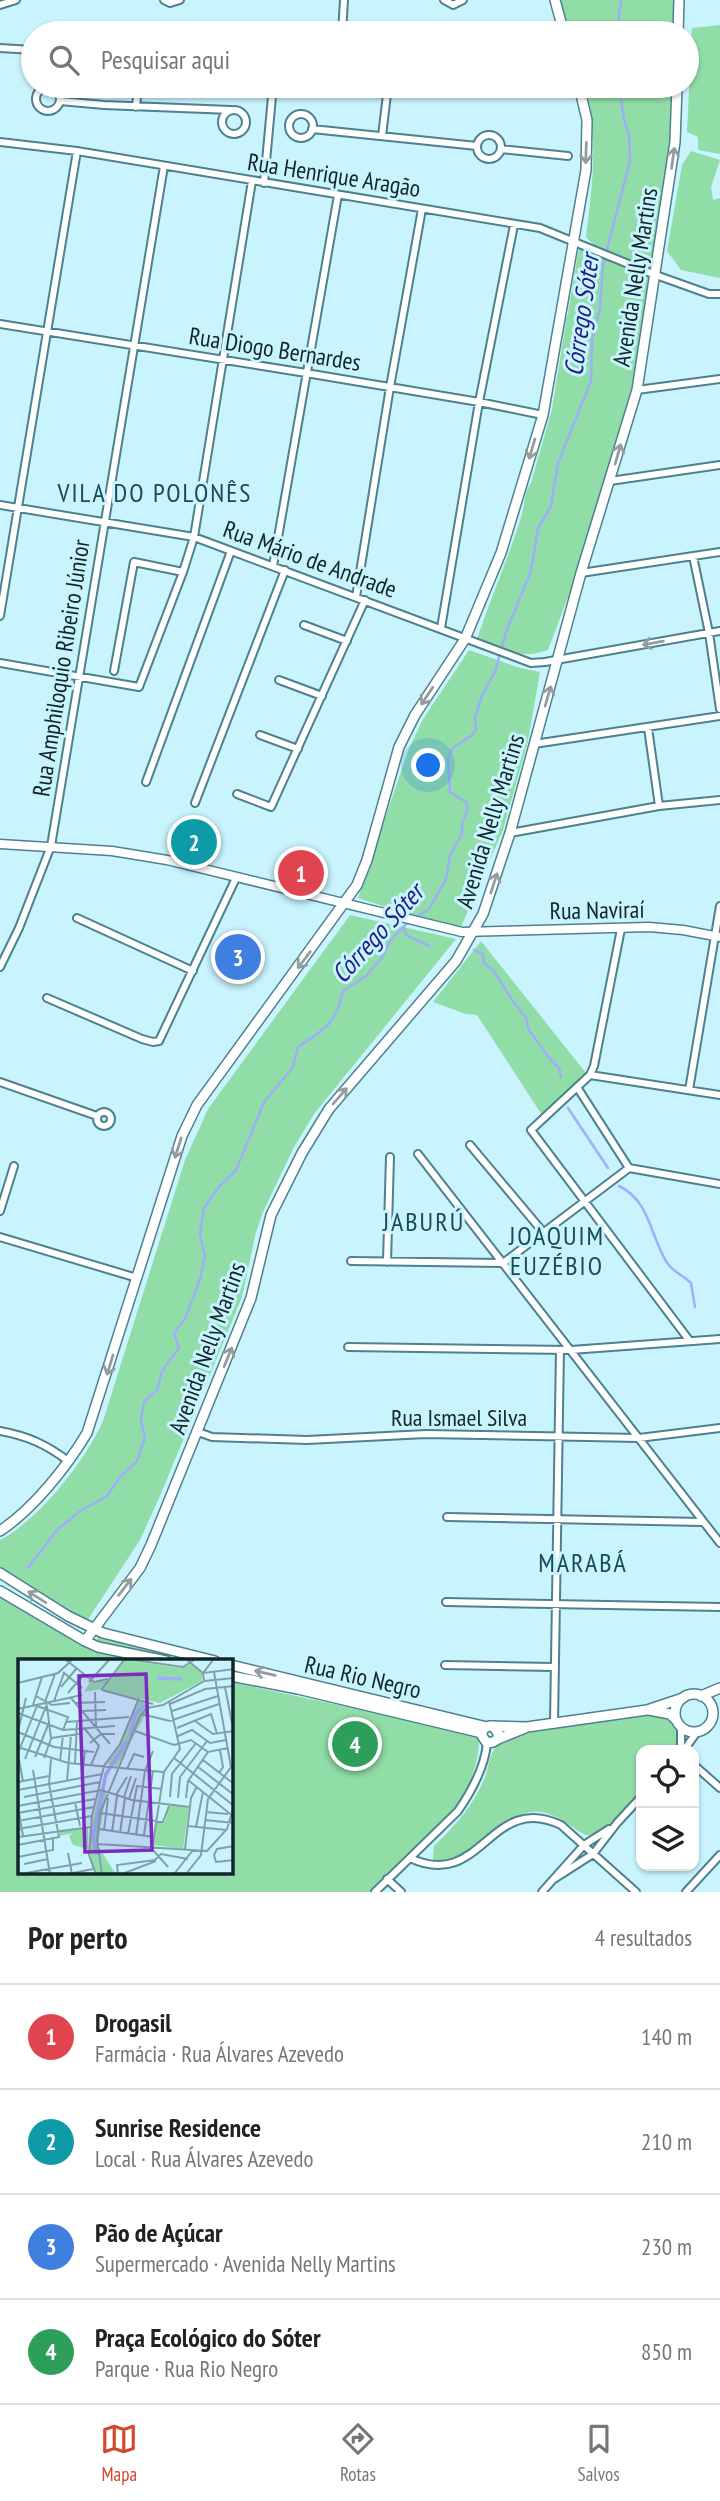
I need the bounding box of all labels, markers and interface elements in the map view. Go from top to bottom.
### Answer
search box [21,21,699,98]
icon: search [45,41,83,79]
text: Pesquisar aqui [101,43,230,76]
one-way arrow [580,141,593,164]
street label: Rua Henrique Aragão [245,146,423,204]
one-way arrow [666,148,679,170]
street label: Avenida Nelly Martins [606,185,664,369]
water label: Córrego Sóter [556,248,606,378]
street label: Rua Diogo Bernardes [187,320,363,378]
one-way arrow [525,438,538,460]
one-way arrow [612,444,625,466]
district label: VILA DO POLONÊS [57,476,252,509]
street label: Rua Mário de Andrade [219,513,401,605]
street label: Rua Amphiloquio Ribeiro Júnior [25,537,97,799]
one-way arrow [642,637,665,650]
one-way arrow [542,685,555,707]
one-way arrow [420,686,434,705]
street label: Avenida Nelly Martins [449,730,531,912]
your location [411,748,445,782]
pin: 2 [171,816,217,868]
pin: 1 [278,847,324,899]
one-way arrow [488,872,501,894]
water label: Córrego Sóter [324,874,433,990]
street label: Rua Naviraí [549,894,645,926]
pin: 3 [215,931,261,983]
one-way arrow [296,950,311,969]
one-way arrow [332,1088,348,1106]
one-way arrow [171,1137,183,1159]
district label: JABURÚ [382,1205,465,1238]
district label: JOAQUIM EUZÉBIO [508,1219,605,1282]
street label: Avenida Nelly Martins [162,1258,252,1438]
one-way arrow [222,1347,235,1369]
one-way arrow [102,1354,115,1376]
street label: Rua Ismael Silva [391,1402,527,1433]
district label: MARABÁ [538,1546,628,1579]
one-way arrow [118,1578,133,1596]
one-way arrow [28,1589,48,1603]
street label: Rua Rio Negro [302,1649,424,1705]
inset map [18,1659,233,1874]
one-way arrow [254,1666,277,1679]
pin: 4 [332,1718,378,1770]
map controls [636,1745,699,1871]
button: locate [636,1745,699,1808]
button: layers [636,1808,699,1871]
text: Por perto [28,1918,128,1957]
text: 4 resultados [595,1923,692,1952]
text: Drogasil [95,2006,172,2039]
text: 1 [46,2022,57,2051]
text: 140 m [641,2022,692,2051]
text: Farmácia · Rua Álvares Azevedo [95,2039,344,2068]
text: Sunrise Residence [95,2111,261,2144]
text: 2 [46,2127,57,2156]
text: 210 m [641,2127,692,2156]
text: Local · Rua Álvares Azevedo [95,2144,313,2173]
text: Pão de Açúcar [95,2216,223,2249]
text: 3 [46,2232,57,2261]
text: 230 m [641,2232,692,2261]
text: Supermercado · Avenida Nelly Martins [95,2249,396,2278]
text: Praça Ecológico do Sóter [95,2321,321,2354]
text: 4 [46,2337,57,2366]
text: 850 m [641,2337,692,2366]
text: Parque · Rua Rio Negro [95,2354,278,2383]
tab: Mapa [100,2420,138,2486]
tab: Rotas [339,2420,377,2486]
tab: Salvos [578,2420,620,2486]

